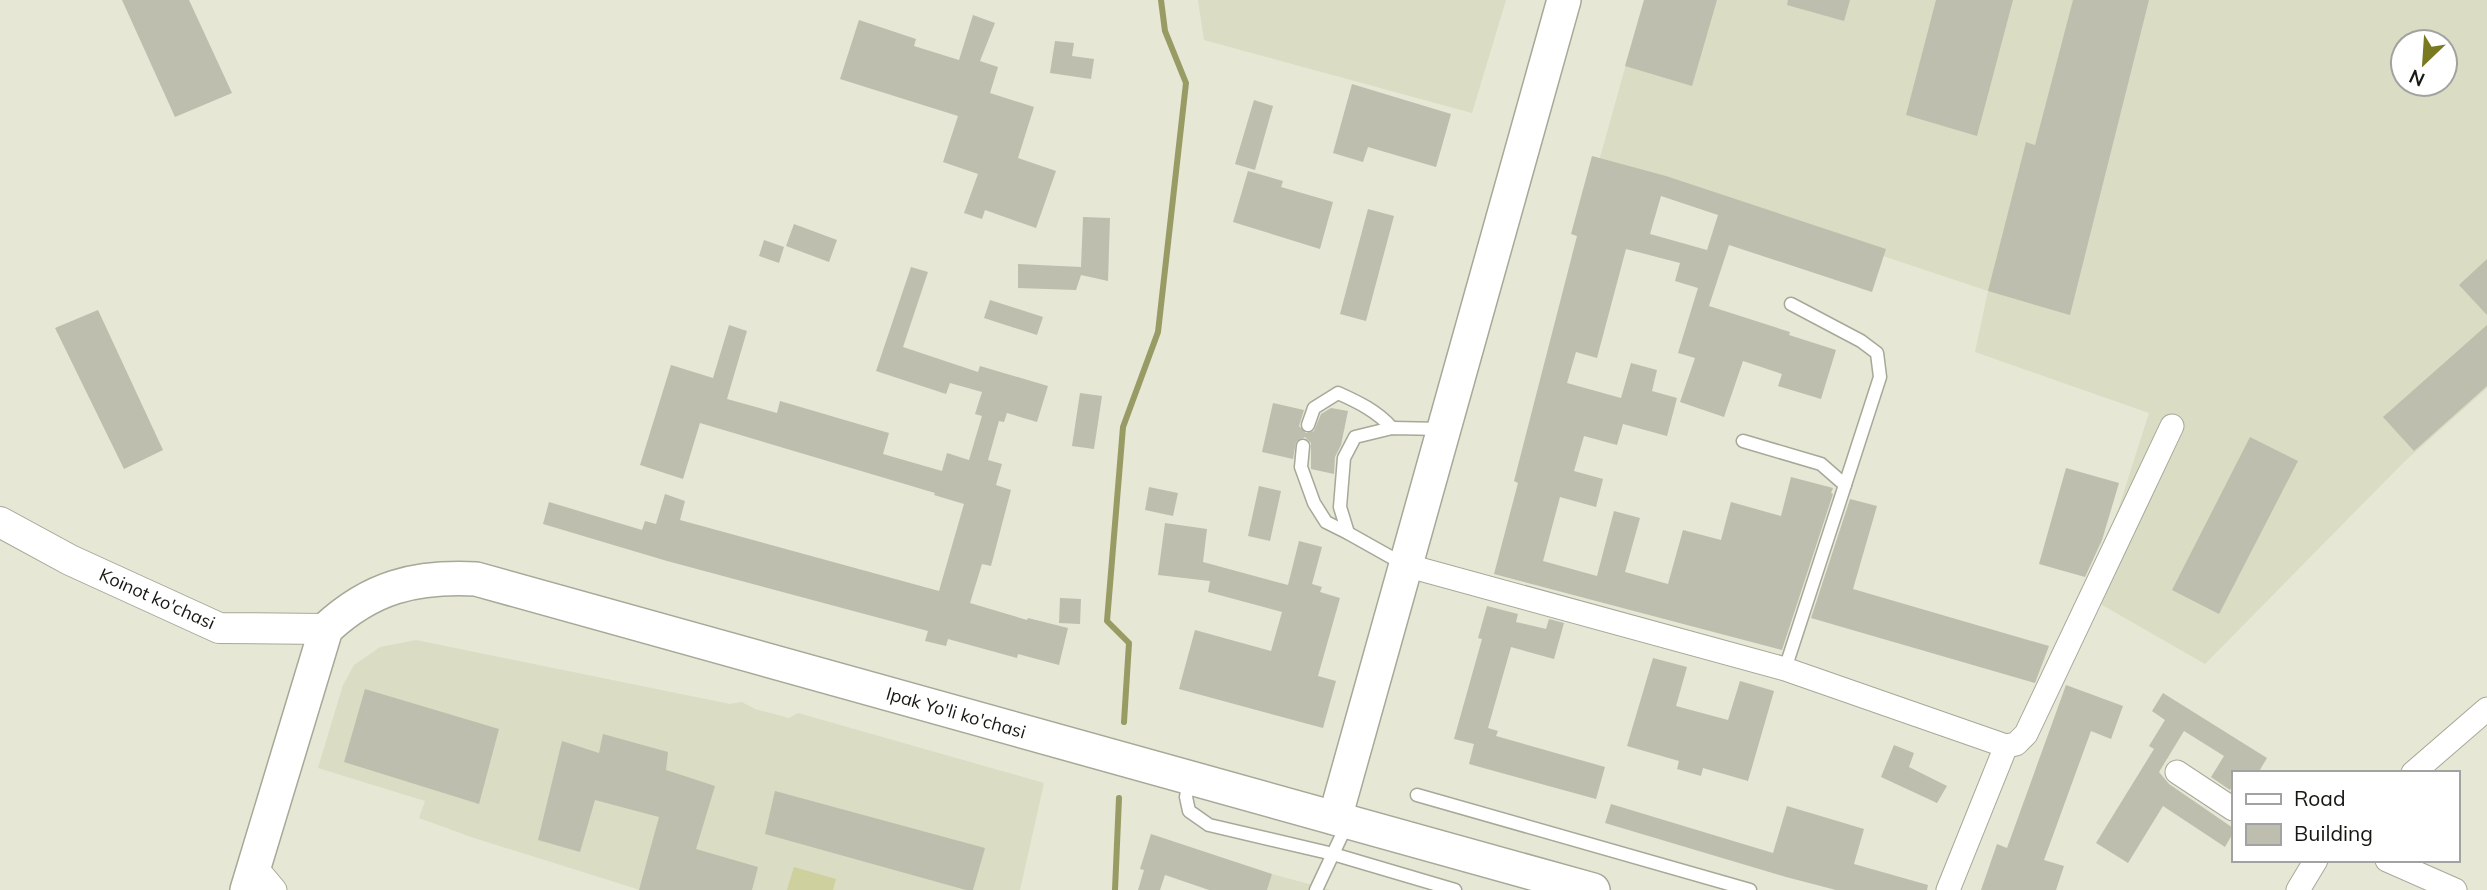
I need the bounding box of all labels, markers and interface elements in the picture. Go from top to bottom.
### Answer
north arrow [2389,28,2459,98]
text: N [2405,64,2428,92]
street label: Koinot ko'chasi [96,563,219,634]
street label: Ipak Yo'li ko'chasi [884,682,1029,743]
legend [2232,771,2459,862]
text: Road [2294,785,2345,811]
text: Building [2294,820,2373,846]

